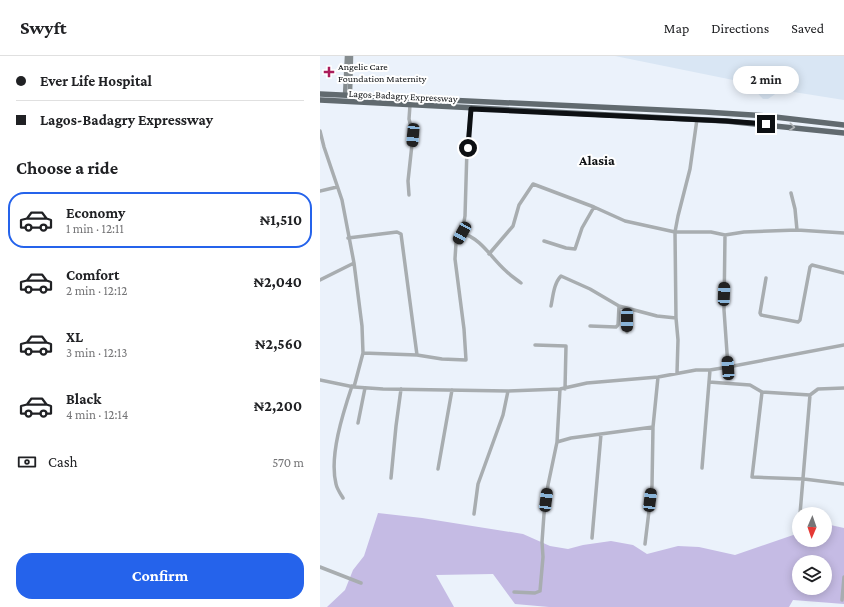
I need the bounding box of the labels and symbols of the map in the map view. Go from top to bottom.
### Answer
place label: Angelic Care Foundation Maternity [338,61,427,84]
marker: Angelic Care Foundation Maternity [323,66,335,78]
callout: 2 min [733,66,799,94]
street label: Lagos-Badagry Expressway [348,88,458,104]
route end [757,115,775,133]
one-way arrow [789,122,795,131]
car [406,123,420,147]
route start [459,139,477,157]
district label: Alasia [578,152,615,168]
car [451,220,473,246]
car [718,282,730,306]
car [621,308,633,332]
car [721,356,735,380]
car [539,487,553,513]
car [643,487,657,513]
north arrow [792,507,832,547]

